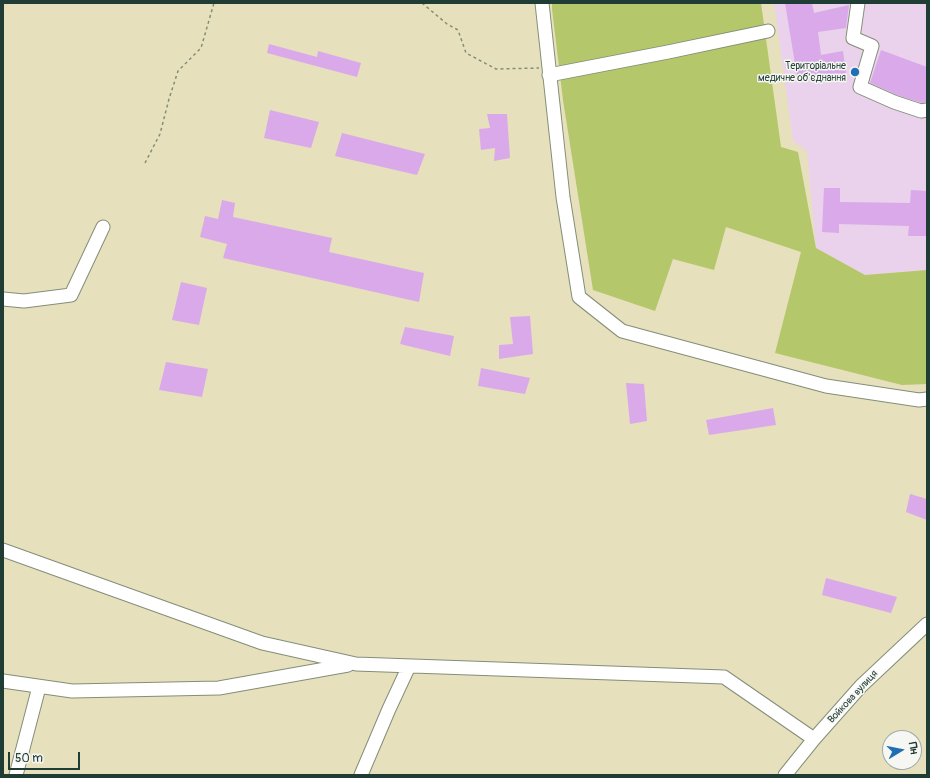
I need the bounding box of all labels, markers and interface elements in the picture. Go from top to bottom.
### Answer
place label: Територіальне медичне об'єднання [758,60,846,84]
marker: Територіальне медичне об'єднання [849,66,861,78]
street label: Войкова вулиця [825,668,881,726]
north arrow [882,730,922,770]
text: Пн [906,741,921,755]
scale bar [10,744,82,770]
text: 50 m [15,751,43,766]

